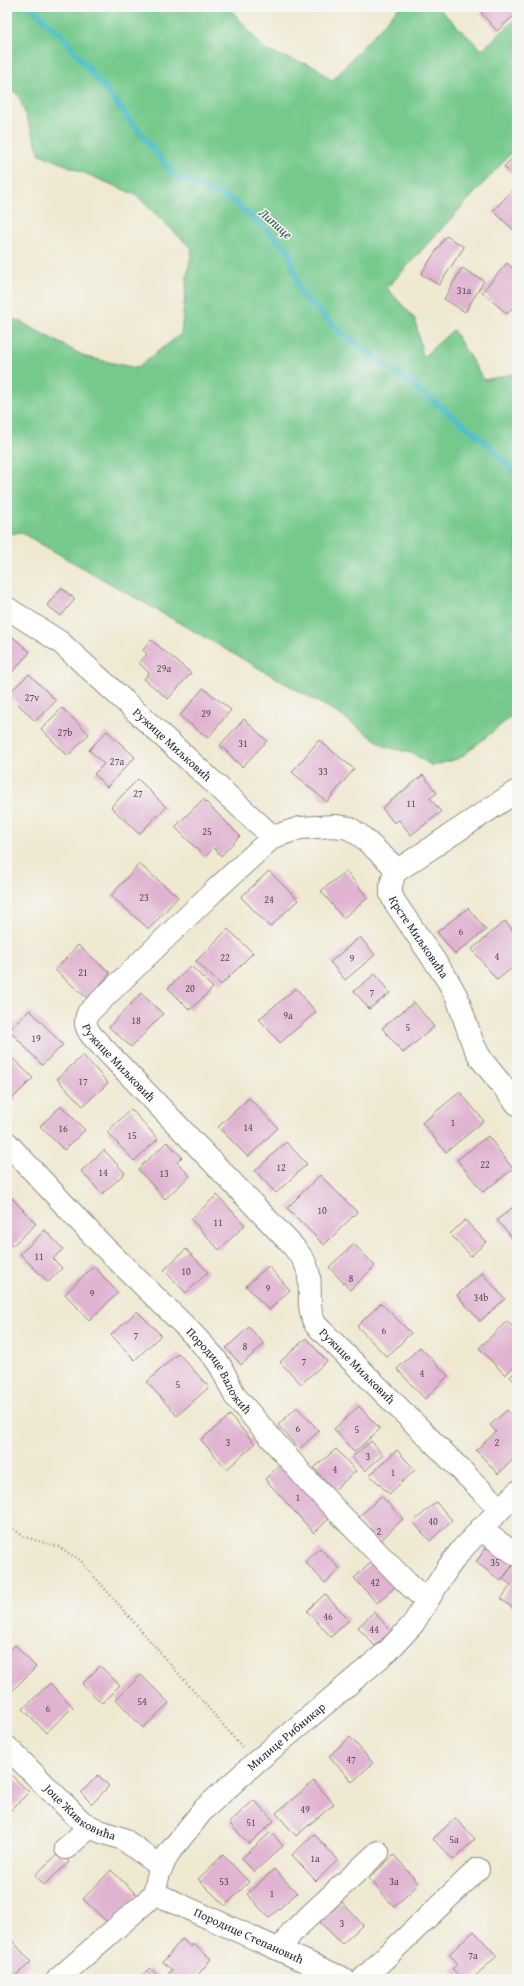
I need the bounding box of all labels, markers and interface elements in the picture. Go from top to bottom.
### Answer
water label: Липице [255,203,297,243]
house number: 31a [457,283,471,298]
house number: 29a [157,661,171,676]
house number: 27v [25,690,39,705]
street label: Ружице Миљковић [129,704,216,785]
house number: 29 [201,706,211,721]
house number: 27b [58,725,72,740]
house number: 31 [238,736,248,751]
house number: 27a [110,754,124,769]
house number: 33 [318,764,328,779]
house number: 27 [133,786,143,801]
house number: 11 [406,796,416,811]
house number: 25 [202,824,212,839]
house number: 23 [139,890,149,905]
house number: 24 [264,892,274,907]
street label: Крсте Миљковића [385,893,453,982]
house number: 6 [459,924,464,939]
house number: 4 [495,949,500,964]
house number: 22 [220,950,230,965]
house number: 9 [350,951,355,966]
house number: 21 [78,965,88,980]
house number: 20 [185,981,195,996]
house number: 7 [370,985,375,1000]
house number: 9a [283,1008,293,1023]
house number: 18 [131,1013,141,1028]
house number: 5 [406,1020,411,1035]
street label: Ружице Миљковић [78,1021,160,1105]
house number: 19 [31,1031,41,1046]
house number: 17 [78,1074,88,1089]
house number: 1 [451,1115,456,1130]
house number: 14 [243,1120,253,1135]
house number: 16 [58,1121,68,1136]
house number: 15 [127,1128,137,1143]
house number: 22 [480,1157,490,1172]
house number: 12 [276,1160,286,1175]
house number: 14 [98,1165,108,1180]
house number: 13 [159,1166,169,1181]
house number: 10 [317,1203,327,1218]
house number: 11 [213,1215,223,1230]
house number: 11 [34,1249,44,1264]
house number: 10 [181,1264,191,1279]
house number: 8 [349,1271,354,1286]
house number: 9 [266,1281,271,1296]
house number: 9 [90,1286,95,1301]
house number: 34b [474,1290,488,1305]
street label: Породице Валожић [183,1323,256,1418]
house number: 6 [382,1323,387,1338]
street label: Ружице Миљковић [316,1324,399,1408]
house number: 7 [134,1328,139,1343]
house number: 8 [243,1339,248,1354]
house number: 7 [302,1354,307,1369]
house number: 4 [420,1366,425,1381]
house number: 5 [176,1377,181,1392]
house number: 6 [296,1421,301,1436]
house number: 5 [355,1422,360,1437]
house number: 3 [226,1435,231,1450]
house number: 2 [495,1435,500,1450]
house number: 3 [366,1449,371,1464]
house number: 4 [333,1462,338,1477]
house number: 1 [391,1465,396,1480]
house number: 1 [296,1490,301,1505]
house number: 40 [428,1514,438,1529]
house number: 2 [377,1524,382,1539]
house number: 35 [490,1555,500,1570]
house number: 42 [370,1575,380,1590]
house number: 46 [323,1609,333,1624]
house number: 44 [369,1622,379,1637]
house number: 54 [137,1694,147,1709]
street label: Милице Рибникар [243,1698,329,1774]
house number: 6 [46,1701,51,1716]
house number: 47 [346,1752,356,1767]
street label: Јоце Живковића [39,1779,118,1844]
house number: 49 [300,1802,310,1817]
house number: 51 [246,1815,256,1830]
house number: 5a [449,1832,459,1847]
house number: 1a [310,1851,320,1866]
house number: 53 [219,1874,229,1889]
house number: 3a [389,1874,399,1889]
house number: 1 [270,1886,275,1901]
street label: Породице Степановић [191,1903,307,1968]
house number: 3 [340,1916,345,1931]
house number: 7a [468,1948,478,1963]

